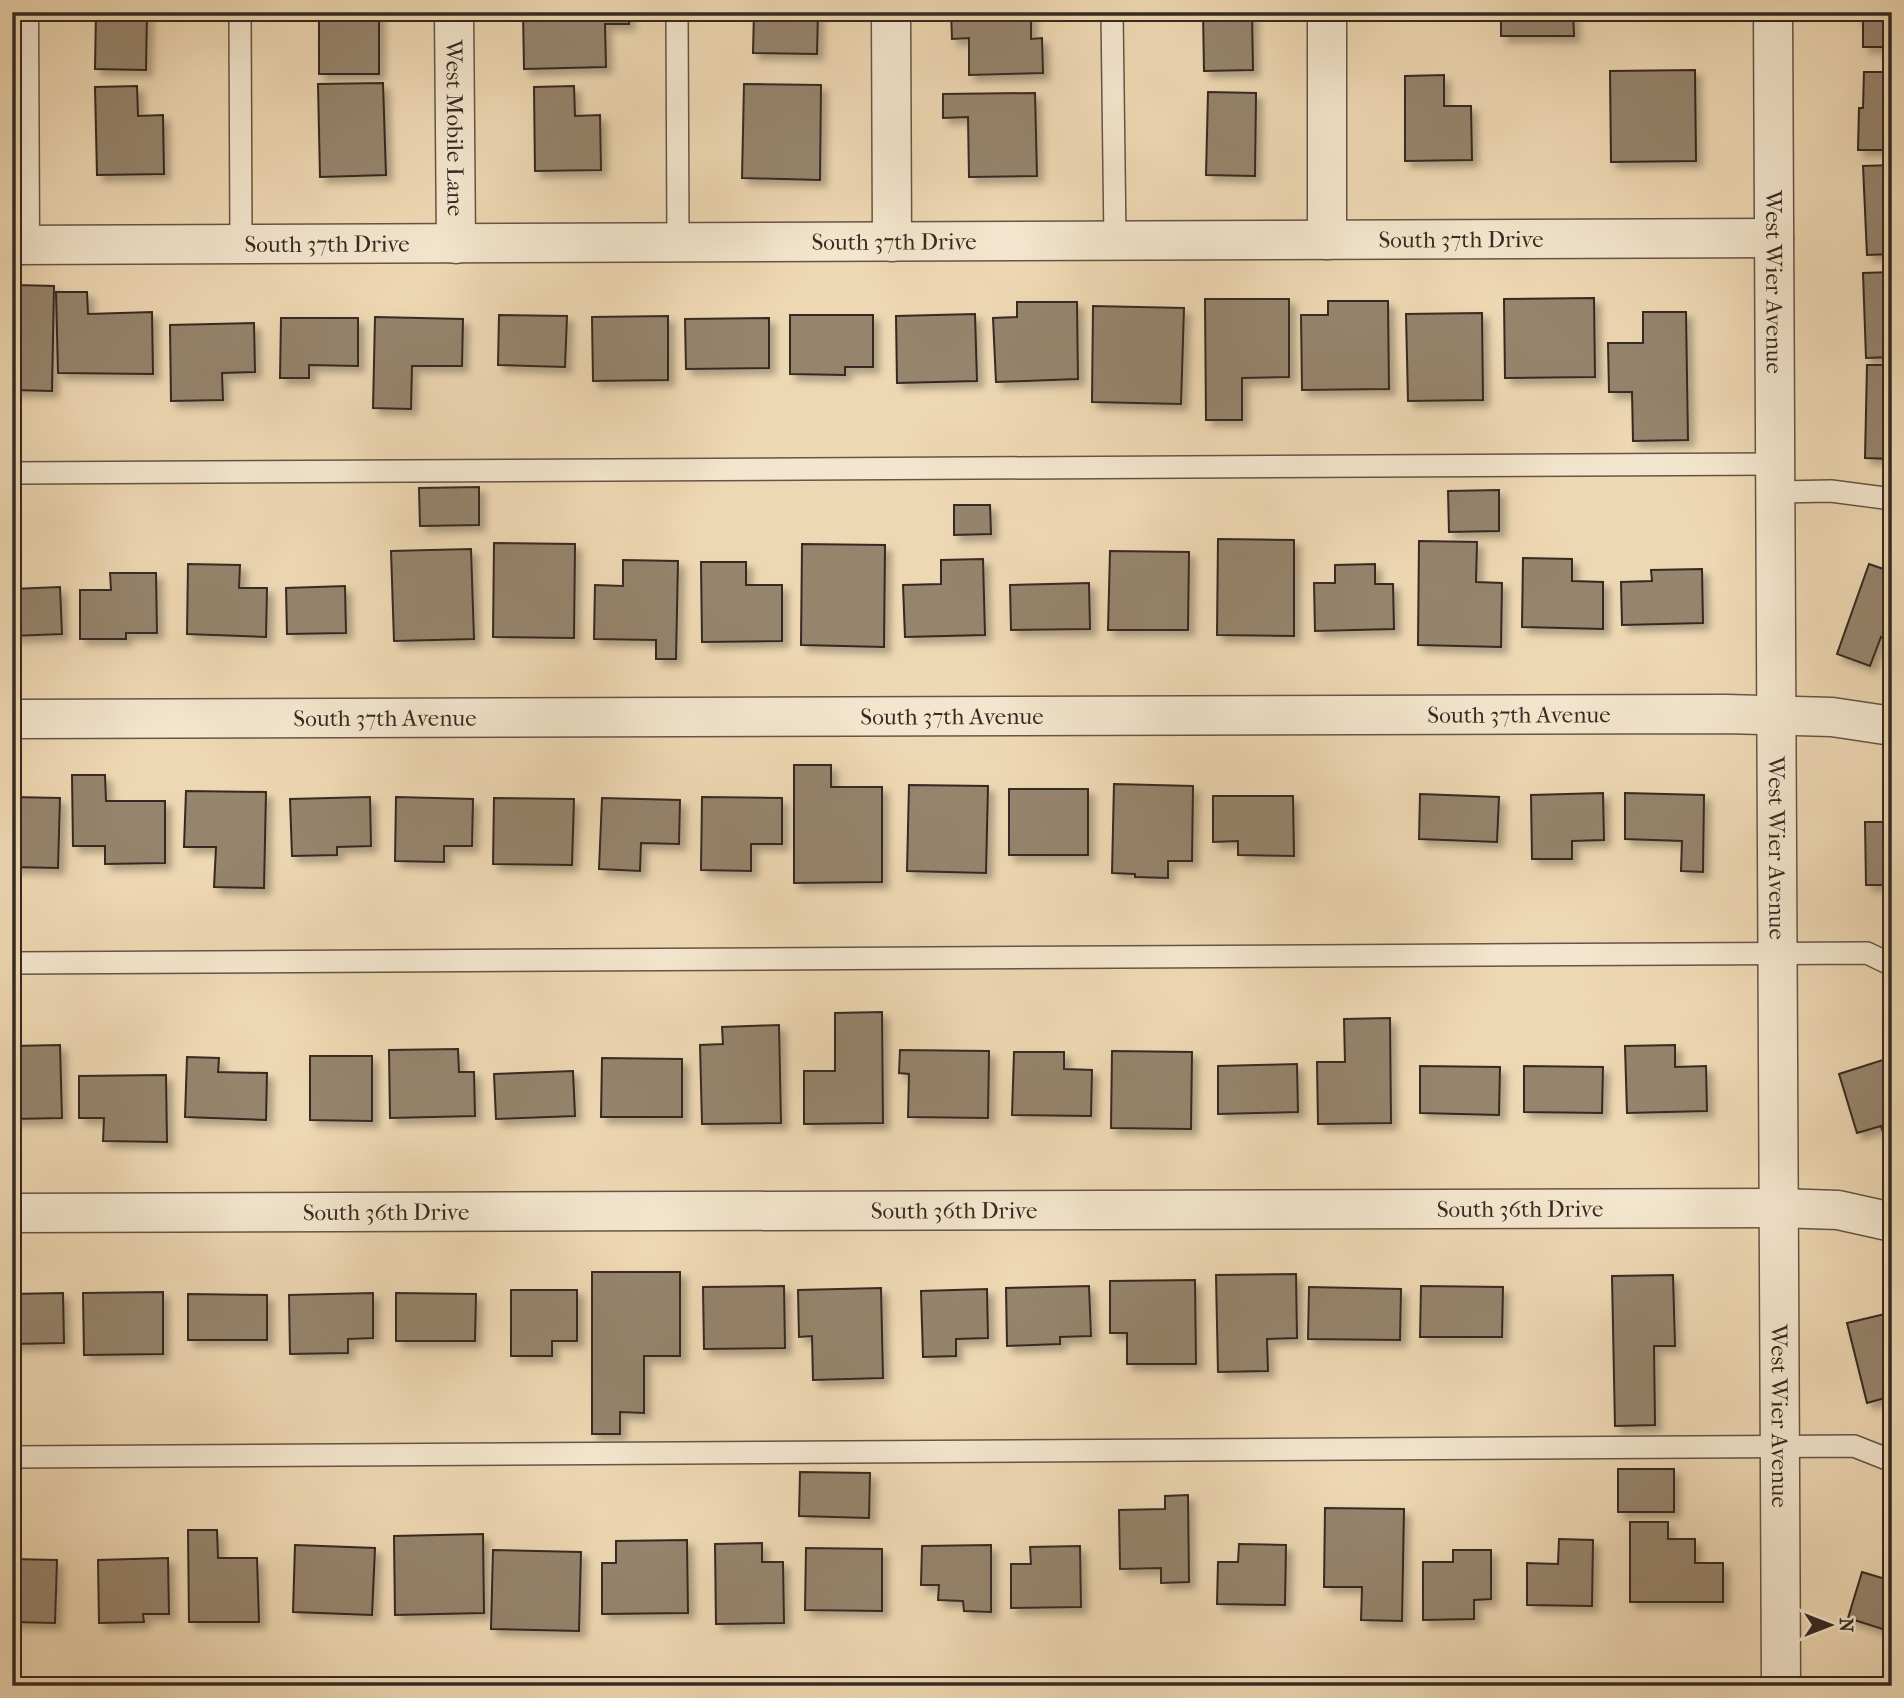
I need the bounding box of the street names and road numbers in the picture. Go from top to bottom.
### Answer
street label: West Mobile Lane [441,38,469,217]
street label: West Wier Avenue [1760,189,1788,374]
street label: South 37th Drive [1378,225,1544,253]
street label: South 37th Drive [811,228,977,255]
street label: South 37th Drive [244,230,410,258]
street label: South 37th Avenue [1427,701,1611,728]
street label: South 37th Avenue [860,702,1044,730]
street label: South 37th Avenue [293,704,477,732]
street label: West Wier Avenue [1763,755,1791,940]
street label: South 36th Drive [1437,1195,1603,1222]
street label: South 36th Drive [871,1197,1037,1224]
street label: South 36th Drive [303,1198,469,1226]
street label: West Wier Avenue [1766,1323,1794,1508]

